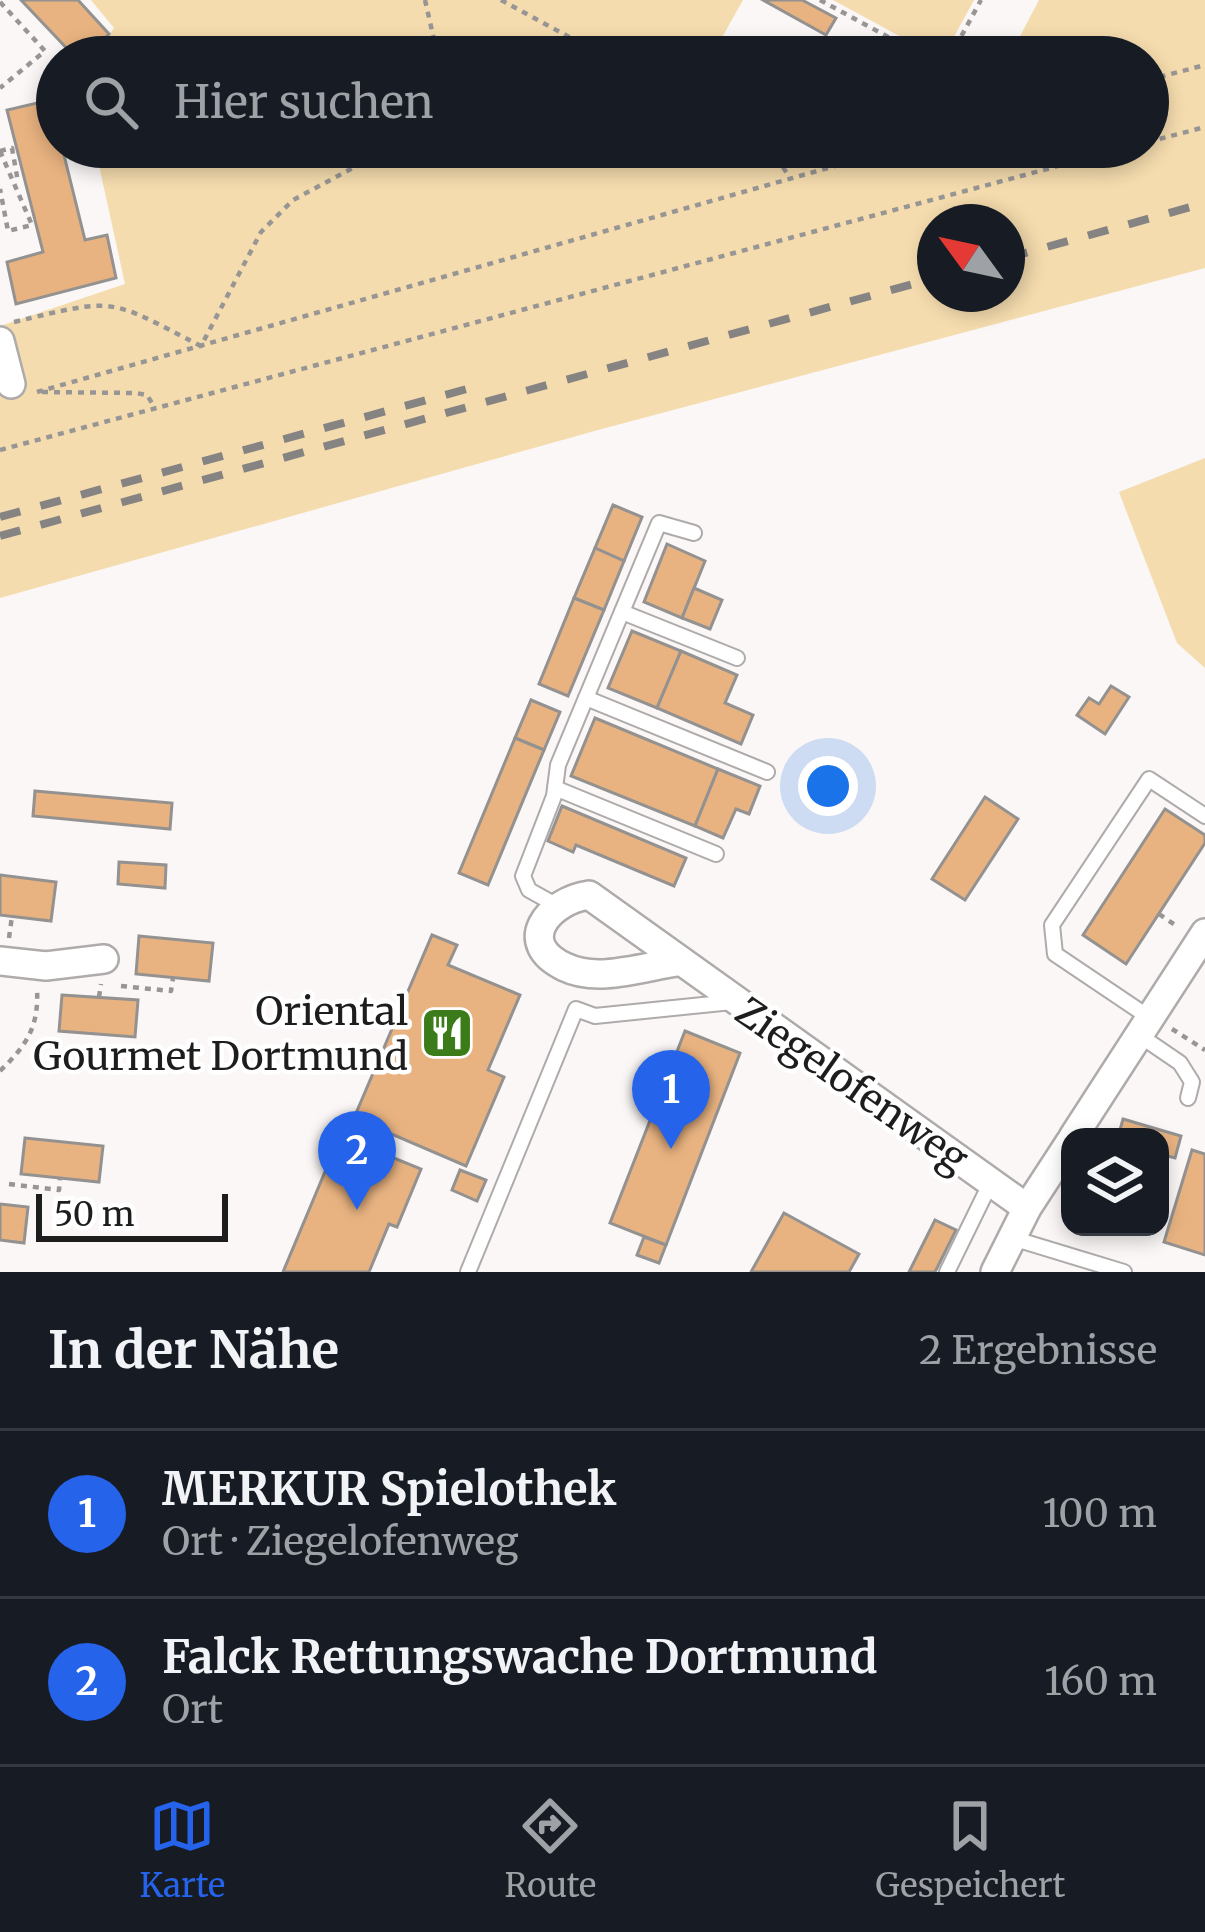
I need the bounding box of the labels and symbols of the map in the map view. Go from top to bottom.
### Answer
north arrow [917,204,1025,312]
your location [798,756,858,816]
place label: Oriental Gourmet Dortmund [33,987,408,1081]
street label: Ziegelofenweg [726,987,978,1183]
restaurant icon: Oriental Gourmet Dortmund [419,1005,475,1061]
pin: 1 [632,1050,710,1149]
pin: 2 [318,1111,396,1210]
scale bar [36,1188,228,1241]

